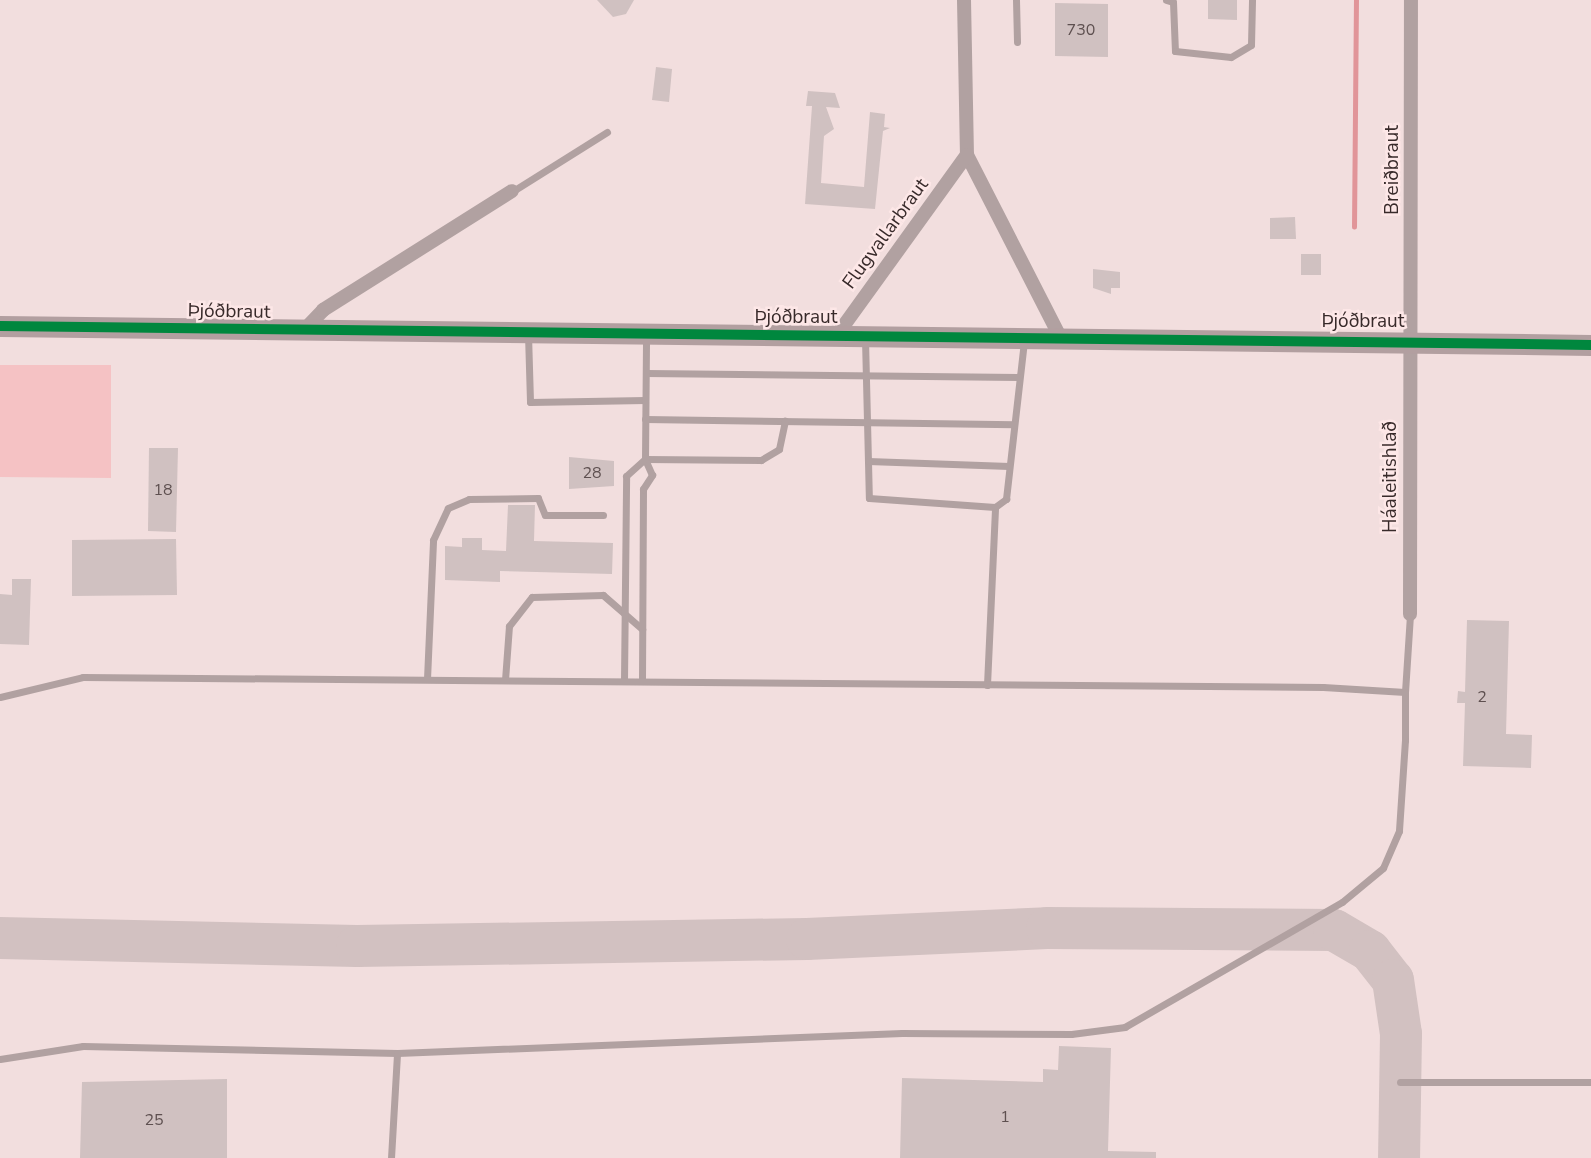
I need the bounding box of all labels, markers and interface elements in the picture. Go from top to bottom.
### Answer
house number: 730 [1067,20,1095,40]
street label: Breiðbraut [1382,125,1404,215]
street label: Flugvallarbraut [838,174,934,294]
street label: Þjóðbraut [187,300,271,324]
street label: Þjóðbraut [755,307,837,329]
street label: Þjóðbraut [1322,311,1404,333]
street label: Háaleitishlað [1380,421,1402,533]
house number: 28 [582,463,602,483]
house number: 18 [153,480,173,500]
house number: 2 [1477,687,1487,707]
house number: 1 [1000,1107,1010,1127]
house number: 25 [144,1110,164,1130]

